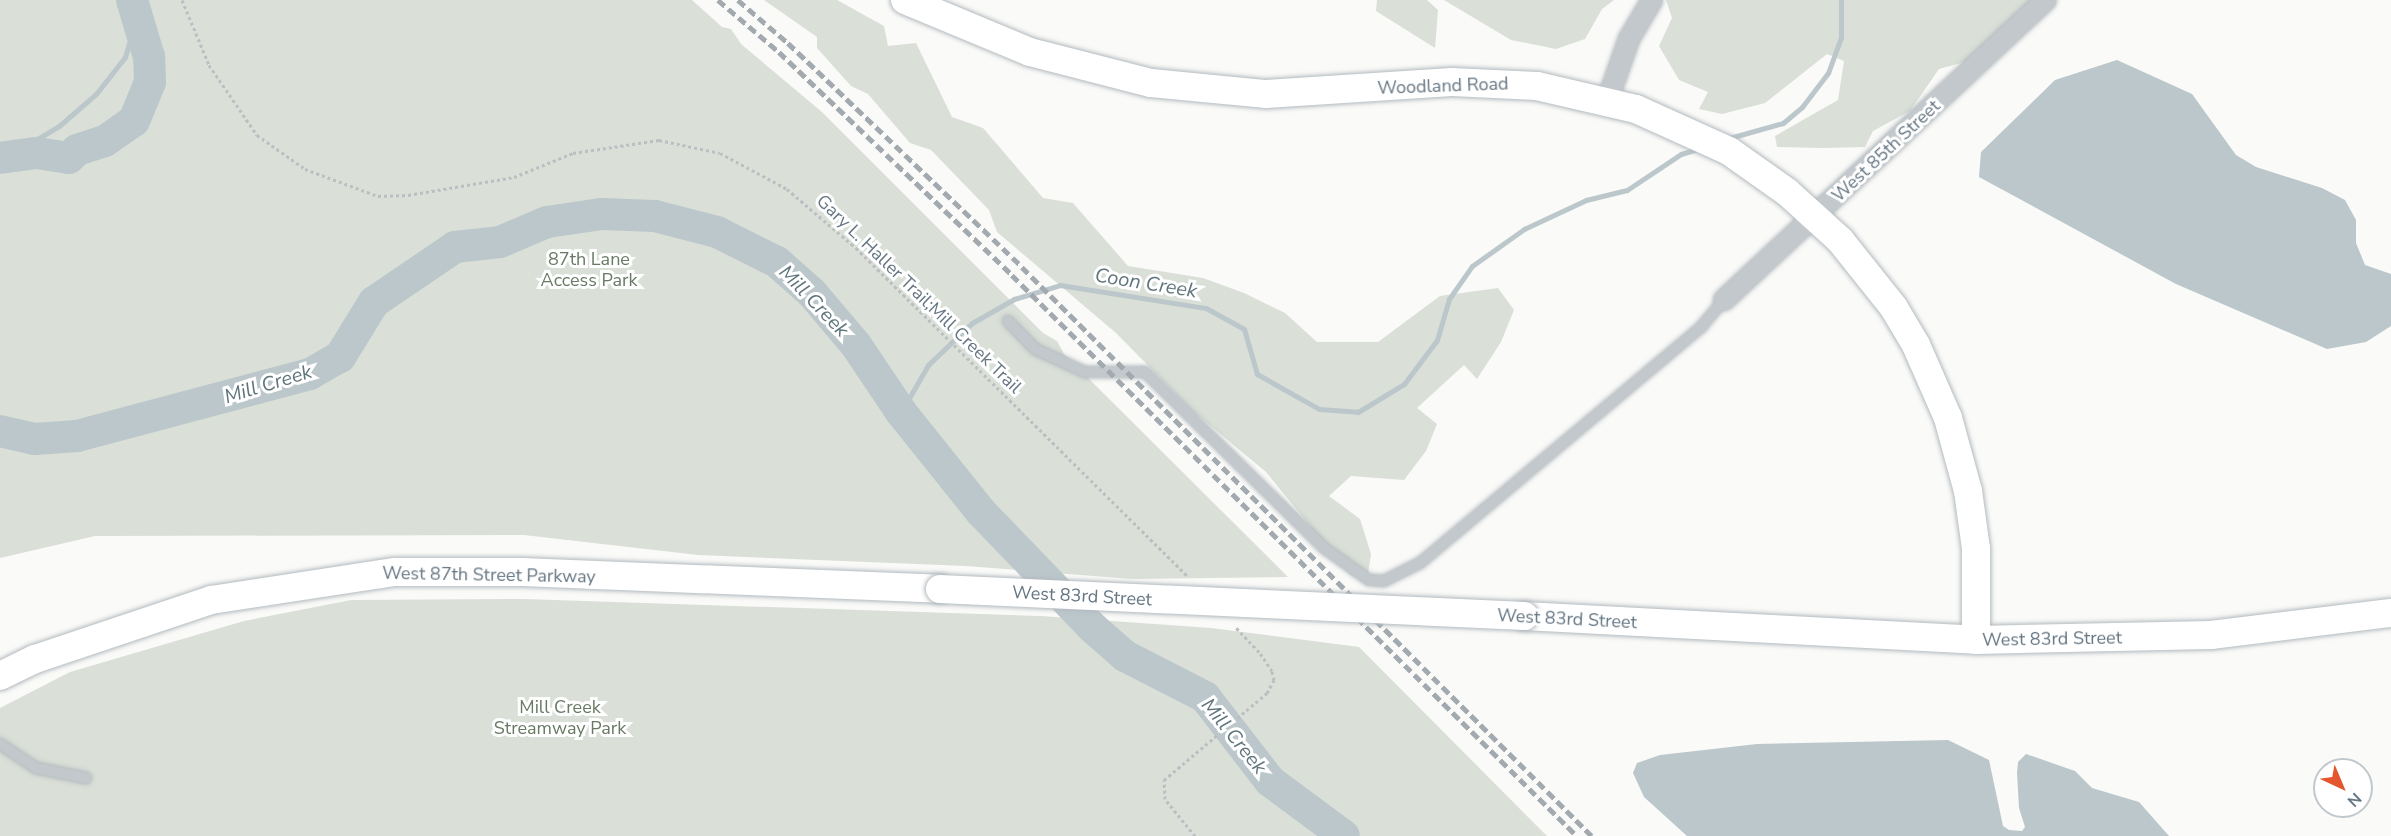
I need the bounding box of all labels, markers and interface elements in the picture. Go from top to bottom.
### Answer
street label: Woodland Road [1377,73,1509,99]
street label: West 85th Street [1828,95,1944,207]
street label: Gary L. Haller Trail;Mill Creek Trail [812,190,1026,398]
park label: 87th Lane Access Park [541,249,637,292]
water label: Mill Creek [774,260,854,342]
water label: Coon Creek [1093,263,1199,303]
water label: Mill Creek [221,359,315,409]
street label: West 87th Street Parkway [382,562,596,588]
street label: West 83rd Street [1012,582,1152,610]
street label: West 83rd Street [1497,605,1637,633]
street label: West 83rd Street [1982,627,2122,651]
water label: Mill Creek [1196,693,1272,779]
park label: Mill Creek Streamway Park [494,697,626,740]
north arrow [2313,758,2373,818]
text: N [2342,787,2366,812]

